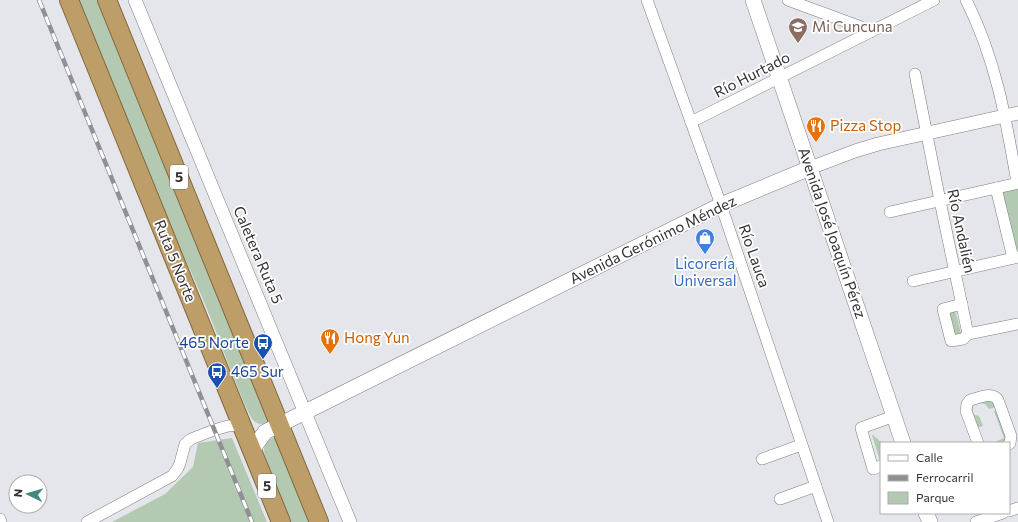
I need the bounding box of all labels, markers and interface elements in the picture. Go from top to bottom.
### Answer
school or university icon: Mi Cuncuna [787,16,809,44]
place label: Mi Cuncuna [812,17,893,35]
street label: Río Hurtado [710,47,793,101]
restaurant icon: Pizza Stop [805,115,827,143]
place label: Pizza Stop [830,116,902,134]
street label: Avenida José Joaquín Pérez [795,145,871,320]
road number: 5 [170,165,188,189]
street label: Río Andalién [944,187,980,274]
street label: Avenida Gerónimo Méndez [566,191,739,287]
street label: Caletera Ruta 5 [230,203,288,306]
street label: Ruta 5 Norte [151,217,201,304]
street label: Río Lauca [736,222,774,290]
shop icon: Licorería Universal [694,227,716,255]
place label: Licorería Universal [674,254,736,289]
restaurant icon: Hong Yun [319,327,341,355]
place label: Hong Yun [344,328,410,346]
bus stop icon: 465 Norte [252,332,274,360]
place label: 465 Norte [179,333,249,351]
bus stop icon: 465 Sur [206,361,228,389]
place label: 465 Sur [231,362,284,380]
legend [880,442,1010,514]
text: Calle [916,450,943,464]
text: Ferrocarril [916,470,973,484]
north arrow [8,474,48,514]
road number: 5 [258,474,276,498]
text: N [11,488,24,498]
text: Parque [916,490,954,504]

